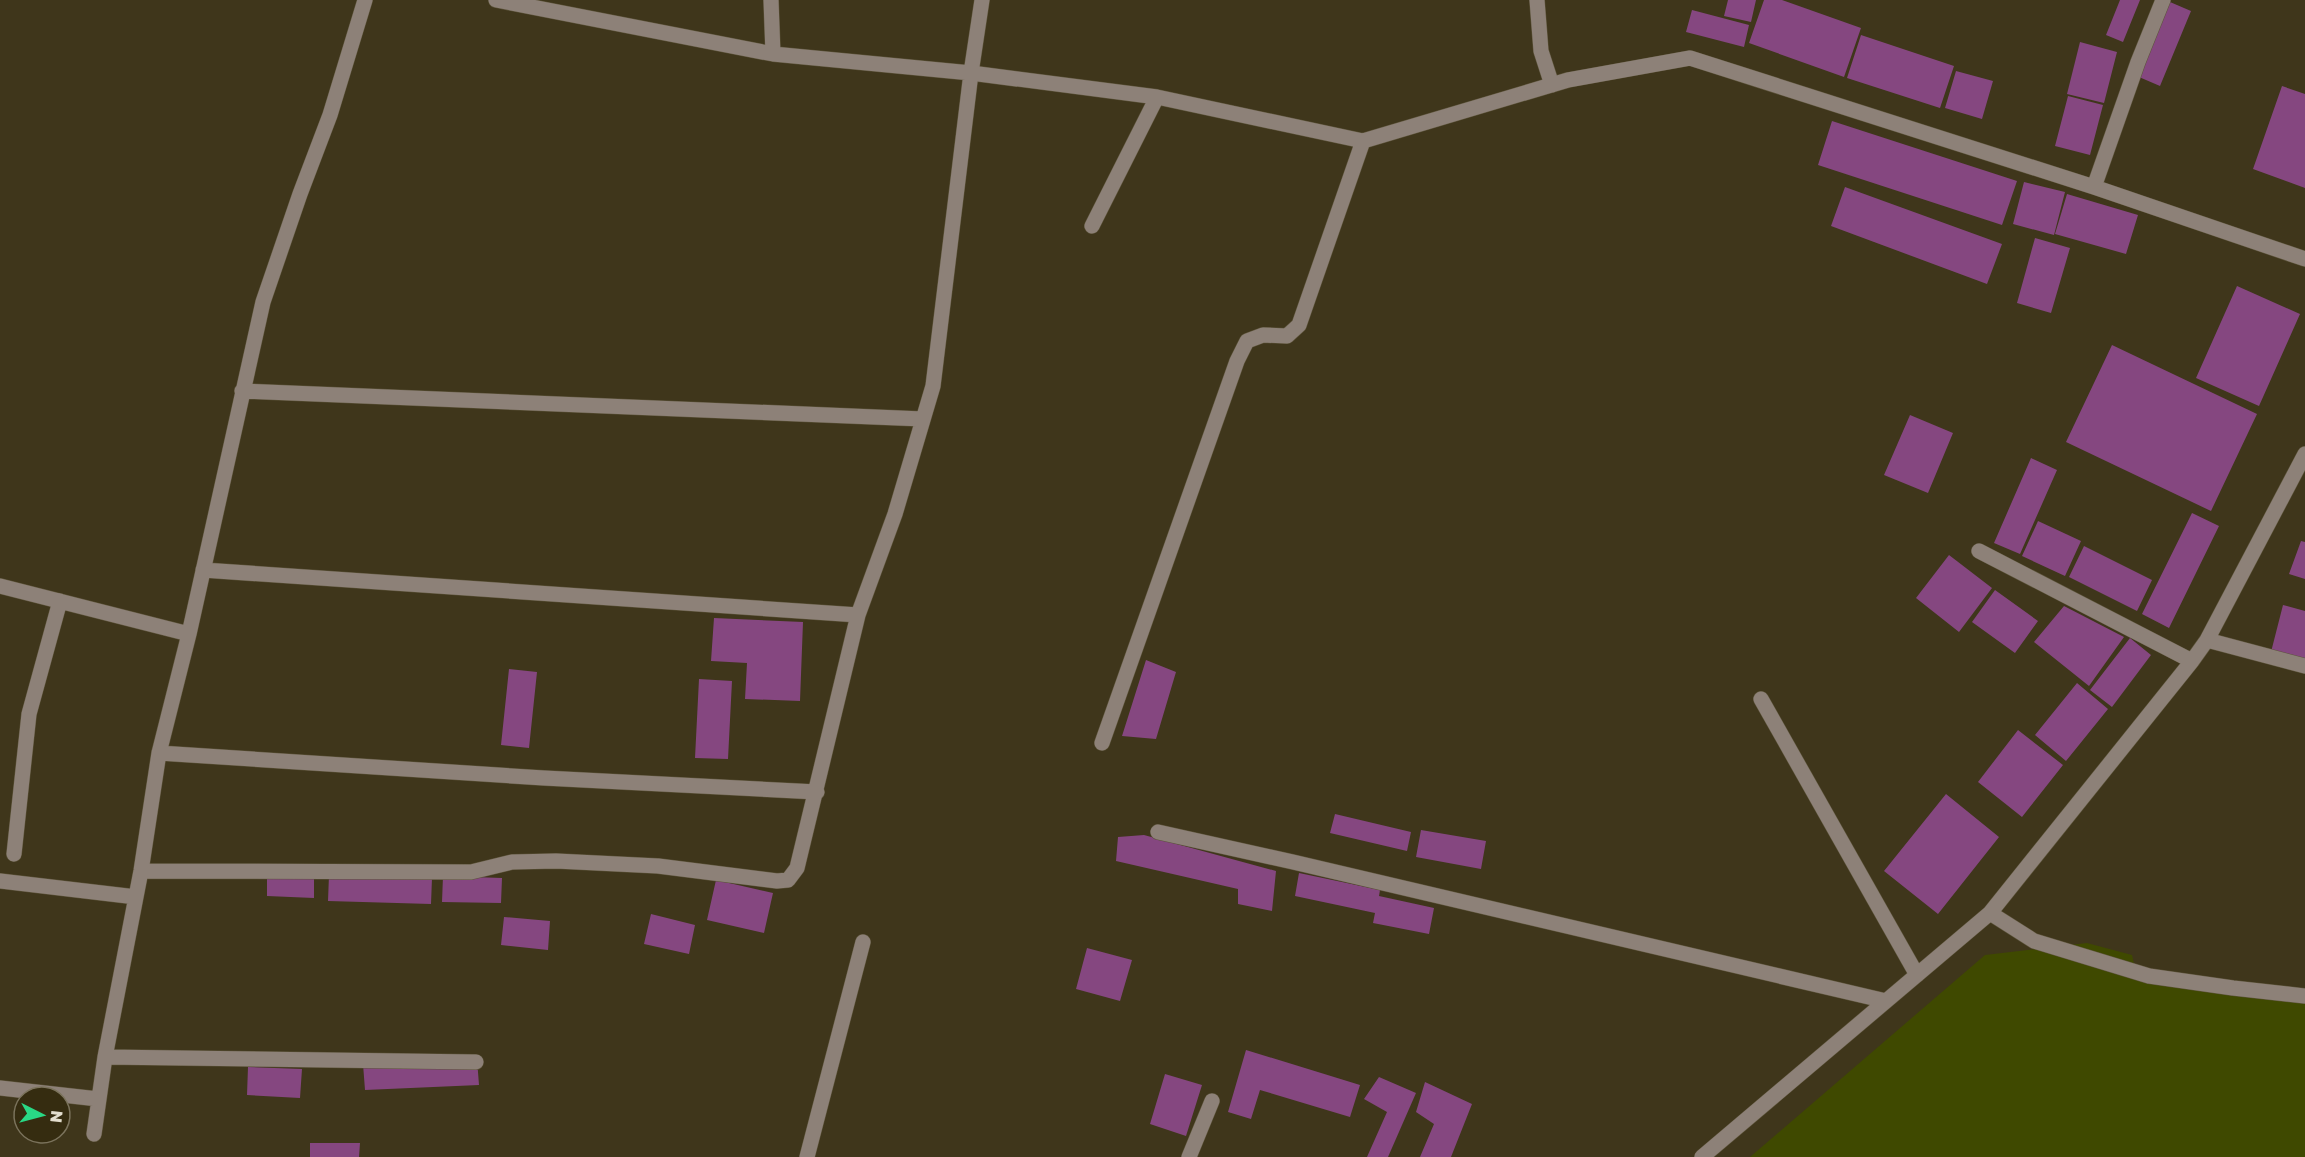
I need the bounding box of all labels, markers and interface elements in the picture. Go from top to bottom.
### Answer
north arrow [12,1085,72,1145]
text: N [46,1109,67,1124]

